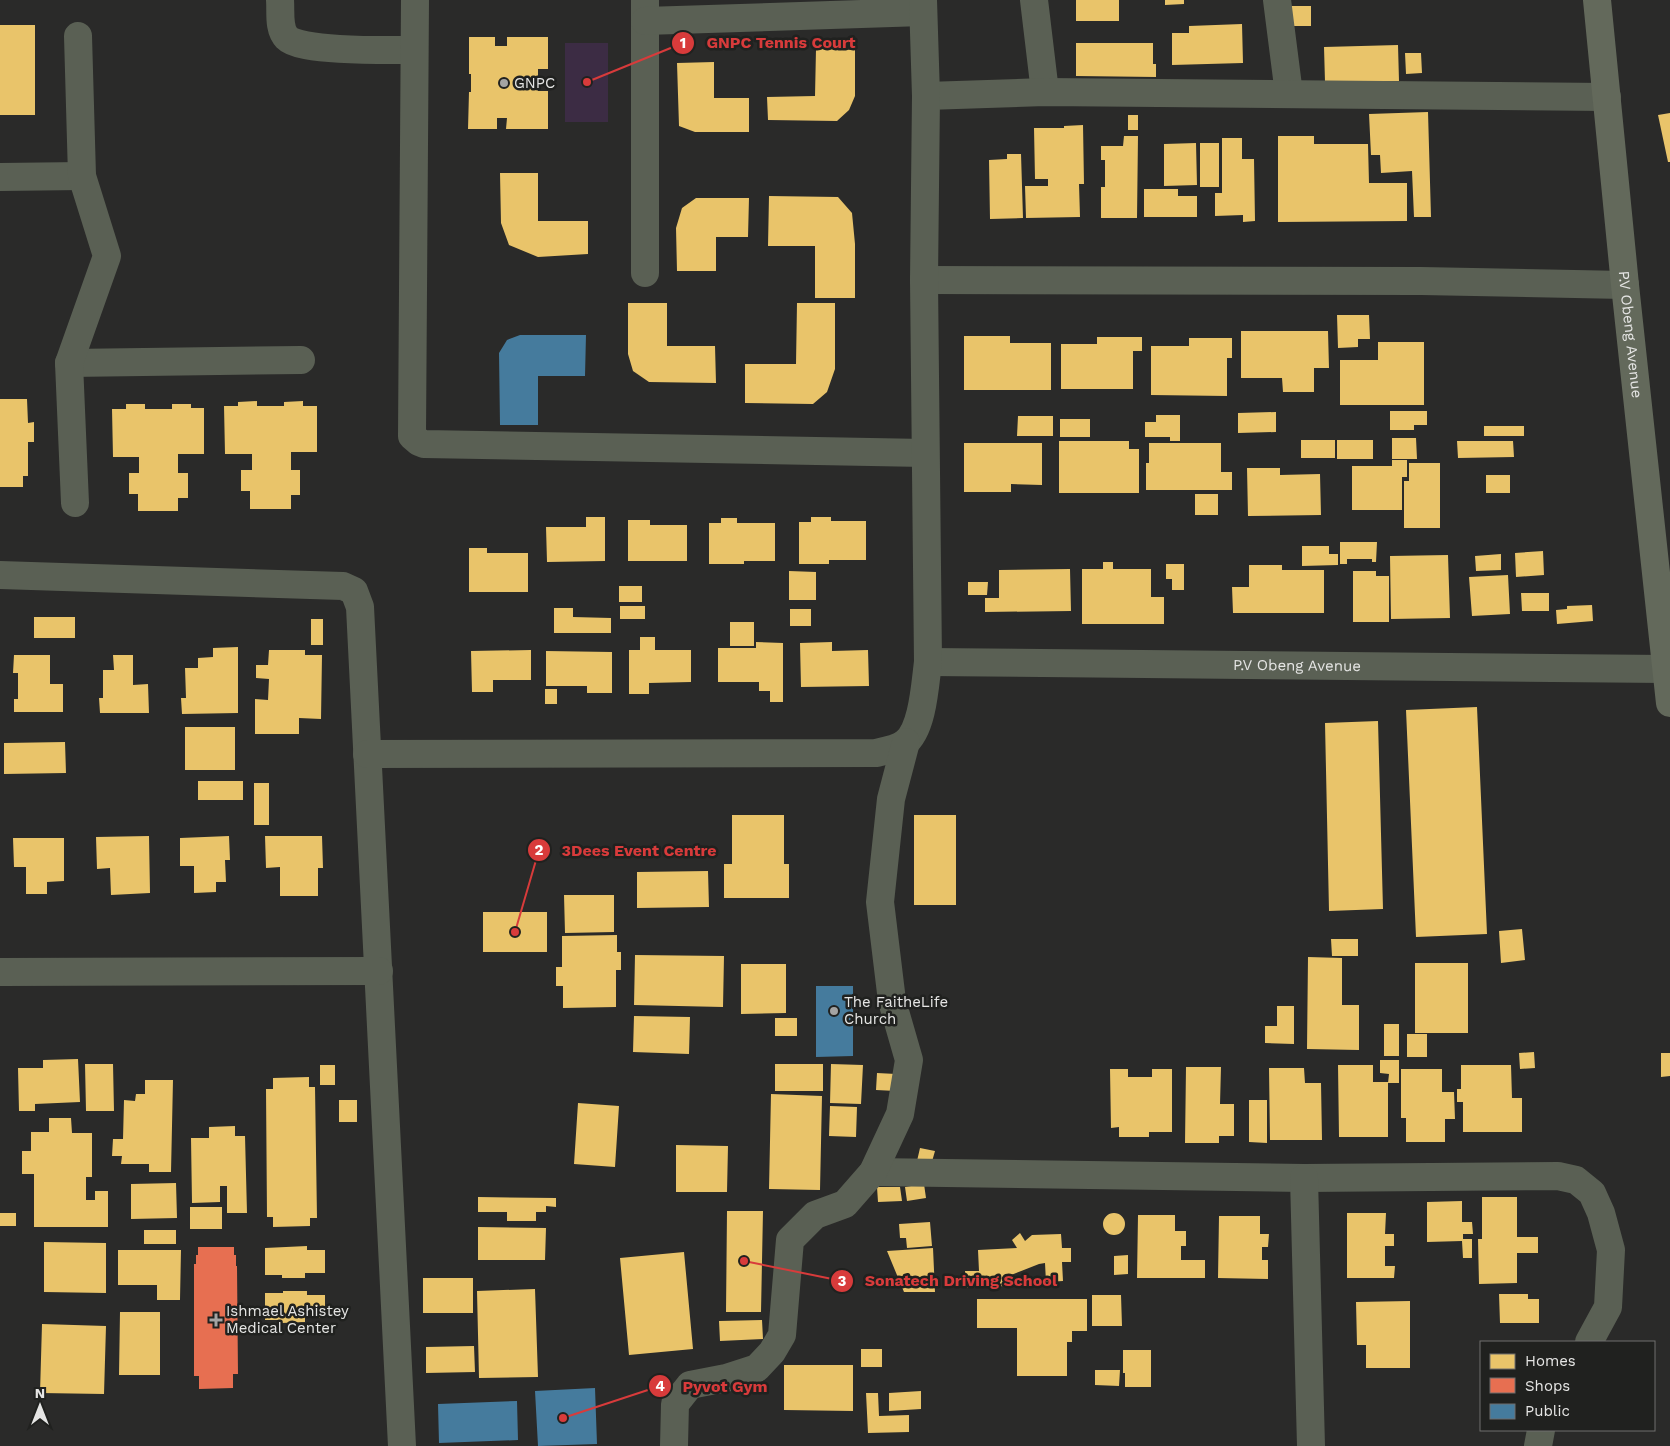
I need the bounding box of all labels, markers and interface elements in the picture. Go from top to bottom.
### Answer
callout: GNPC Tennis Court [671,27,865,58]
text: GNPC Tennis Court [706,33,856,52]
text: 1 [680,34,686,52]
place label: GNPC [514,74,555,92]
marker: GNPC [498,77,510,89]
street label: P.V Obeng Avenue [1615,270,1646,399]
street label: P.V Obeng Avenue [1233,656,1361,675]
callout: 3Dees Event Centre [526,835,726,866]
text: 2 [535,841,544,859]
text: 3Dees Event Centre [561,841,717,860]
place label: The FaitheLife Church [844,993,948,1028]
marker: The FaitheLife Church [828,1005,840,1017]
callout: Sonatech Driving School [829,1265,1067,1296]
text: Sonatech Driving School [865,1271,1058,1290]
text: 3 [838,1272,847,1290]
place label: Ishmael Ashistey Medical Center [226,1302,349,1337]
marker: Ishmael Ashistey Medical Center [210,1314,222,1326]
legend [1480,1341,1655,1431]
text: Homes [1525,1352,1576,1370]
callout: Pyvot Gym [647,1370,777,1401]
text: 4 [655,1377,665,1395]
text: Pyvot Gym [682,1377,768,1396]
text: Shops [1525,1377,1570,1395]
north arrow [15,1381,65,1431]
text: N [35,1385,45,1401]
text: Public [1525,1402,1570,1420]

